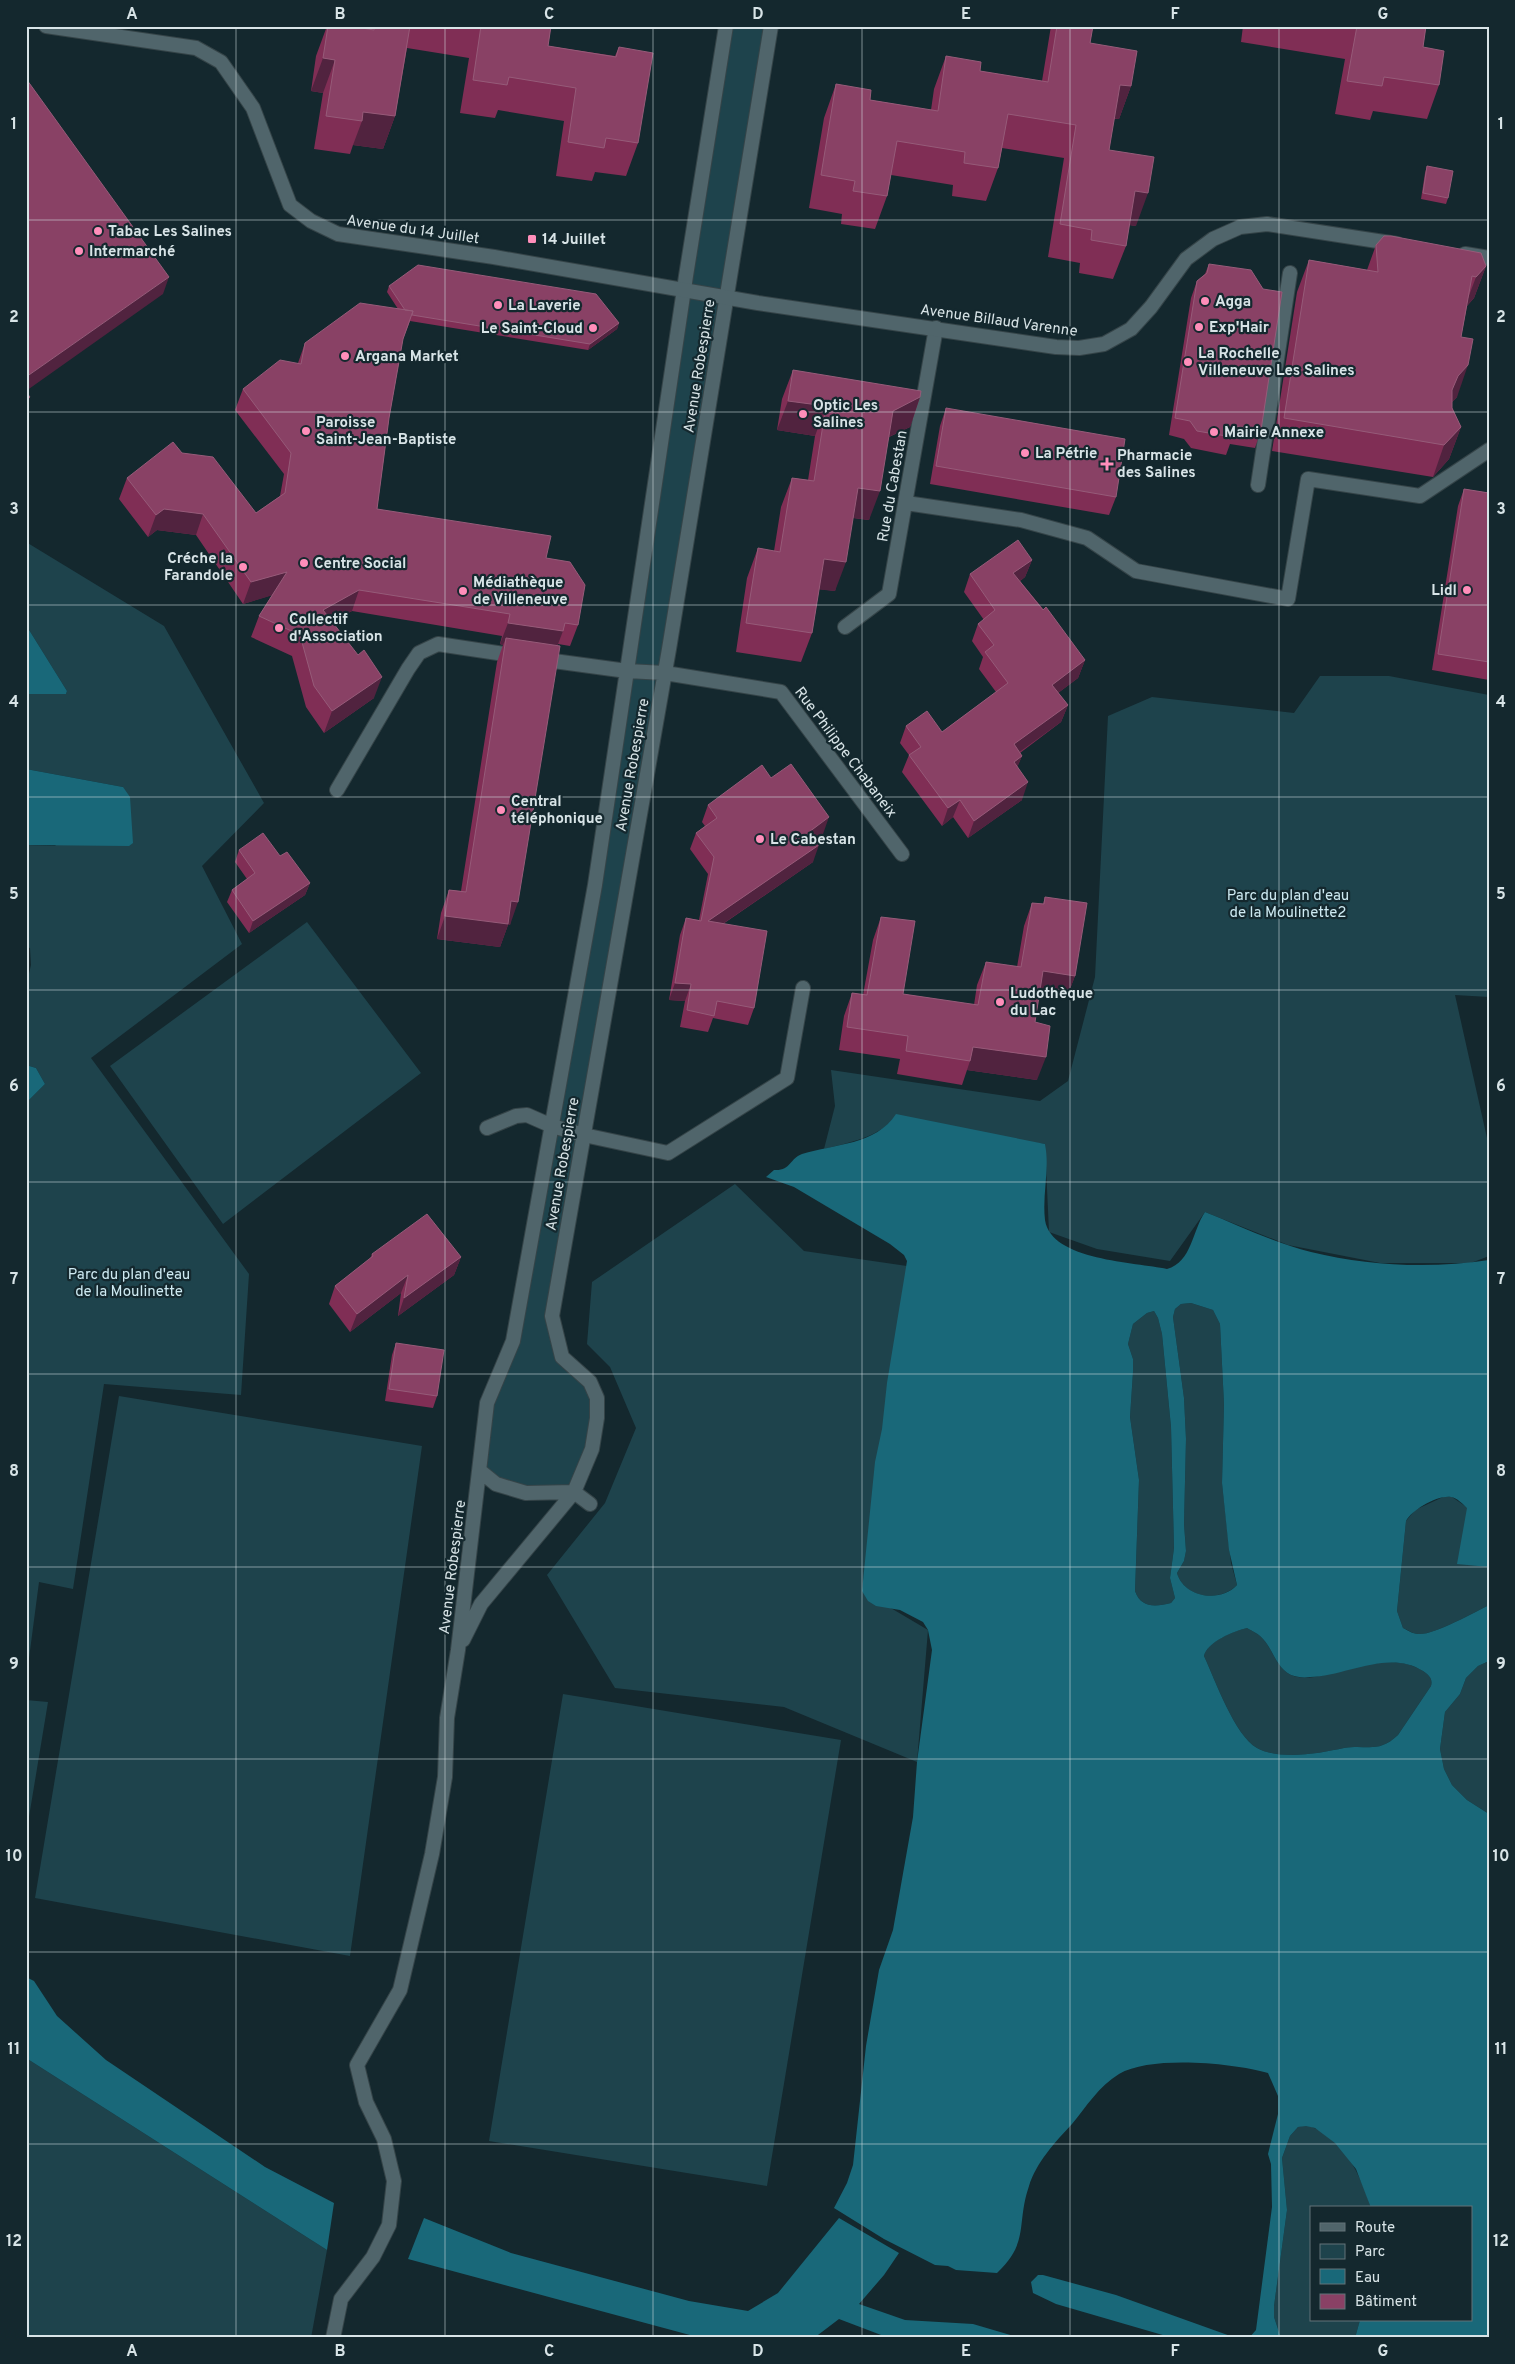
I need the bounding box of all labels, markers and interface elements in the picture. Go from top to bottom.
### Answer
text: A [126,5,138,25]
text: B [334,5,346,25]
text: C [544,5,554,25]
text: D [752,5,764,25]
text: E [961,5,971,25]
text: F [1170,5,1180,25]
text: G [1378,5,1388,25]
text: 1 [11,115,17,135]
text: 1 [1498,115,1504,135]
street label: Avenue du 14 Juillet [345,212,481,249]
place label: Tabac Les Salines [108,223,232,242]
marker: Tabac Les Salines [92,225,104,237]
place label: 14 Juillet [542,231,606,250]
marker: 14 Juillet [526,233,538,245]
place label: Intermarché [89,243,175,262]
marker: Intermarché [73,245,85,257]
place label: Agga [1215,293,1251,312]
marker: Agga [1199,295,1211,307]
place label: La Laverie [508,297,581,316]
street label: Avenue Robespierre [681,298,720,434]
marker: La Laverie [492,299,504,311]
street label: Avenue Billaud Varenne [919,301,1079,342]
text: 2 [9,308,19,328]
text: 2 [1496,308,1506,328]
place label: Exp'Hair [1209,319,1270,338]
place label: Le Saint-Cloud [481,320,583,339]
marker: Exp'Hair [1193,321,1205,333]
marker: Le Saint-Cloud [587,322,599,334]
place label: La Rochelle Villeneuve Les Salines [1198,345,1355,381]
place label: Argana Market [355,348,459,367]
marker: Argana Market [339,350,351,362]
marker: La Rochelle Villeneuve Les Salines [1182,356,1194,368]
place label: Optic Les Salines [813,397,878,433]
marker: Optic Les Salines [797,408,809,420]
place label: Paroisse Saint-Jean-Baptiste [316,414,456,450]
place label: Mairie Annexe [1224,424,1324,443]
marker: Paroisse Saint-Jean-Baptiste [300,425,312,437]
marker: Mairie Annexe [1208,426,1220,438]
street label: Rue du Cabestan [874,429,913,544]
place label: La Pétrie [1035,445,1097,464]
marker: La Pétrie [1019,447,1031,459]
place label: Pharmacie des Salines [1117,447,1196,483]
marker: Pharmacie des Salines [1101,458,1113,470]
text: 3 [9,500,19,520]
text: 3 [1496,500,1506,520]
place label: Créche la Farandole [164,550,233,586]
place label: Centre Social [314,555,406,574]
marker: Centre Social [298,557,310,569]
marker: Créche la Farandole [237,561,249,573]
place label: Médiathèque de Villeneuve [473,574,568,610]
place label: Lidl [1431,582,1457,601]
marker: Lidl [1461,584,1473,596]
marker: Médiathèque de Villeneuve [457,585,469,597]
place label: Collectif d'Association [289,611,383,647]
marker: Collectif d'Association [273,622,285,634]
street label: Rue Philippe Chabaneix [789,684,900,822]
text: 4 [9,693,19,713]
text: 4 [1496,693,1506,713]
street label: Avenue Robespierre [612,697,655,833]
place label: Central téléphonique [511,793,603,829]
marker: Central téléphonique [495,804,507,816]
place label: Le Cabestan [770,831,856,850]
marker: Le Cabestan [754,833,766,845]
text: 5 [9,885,19,905]
text: 5 [1496,885,1506,905]
park label: Parc du plan d'eau de la Moulinette2 [1227,887,1349,923]
place label: Ludothèque du Lac [1010,985,1093,1021]
marker: Ludothèque du Lac [994,996,1006,1008]
text: 6 [9,1077,19,1097]
text: 6 [1496,1077,1506,1097]
street label: Avenue Robespierre [542,1096,585,1232]
park label: Parc du plan d'eau de la Moulinette [68,1266,190,1302]
text: 7 [10,1270,18,1290]
text: 7 [1497,1270,1505,1290]
text: 8 [9,1462,19,1482]
text: 8 [1496,1462,1506,1482]
street label: Avenue Robespierre [436,1499,471,1635]
text: 9 [9,1655,19,1675]
text: 9 [1496,1655,1506,1675]
text: 10 [6,1847,22,1867]
text: 10 [1493,1847,1509,1867]
text: 11 [8,2040,20,2060]
text: 11 [1495,2040,1507,2060]
legend [1310,2206,1472,2322]
text: Route [1355,2219,1395,2238]
text: 12 [6,2232,22,2252]
text: 12 [1493,2232,1509,2252]
text: Parc [1355,2243,1385,2262]
text: Eau [1355,2269,1380,2288]
text: Bâtiment [1355,2293,1417,2312]
text: A [126,2342,138,2362]
text: B [334,2342,346,2362]
text: C [544,2342,554,2362]
text: D [752,2342,764,2362]
text: E [961,2342,971,2362]
text: F [1170,2342,1180,2362]
text: G [1378,2342,1388,2362]

